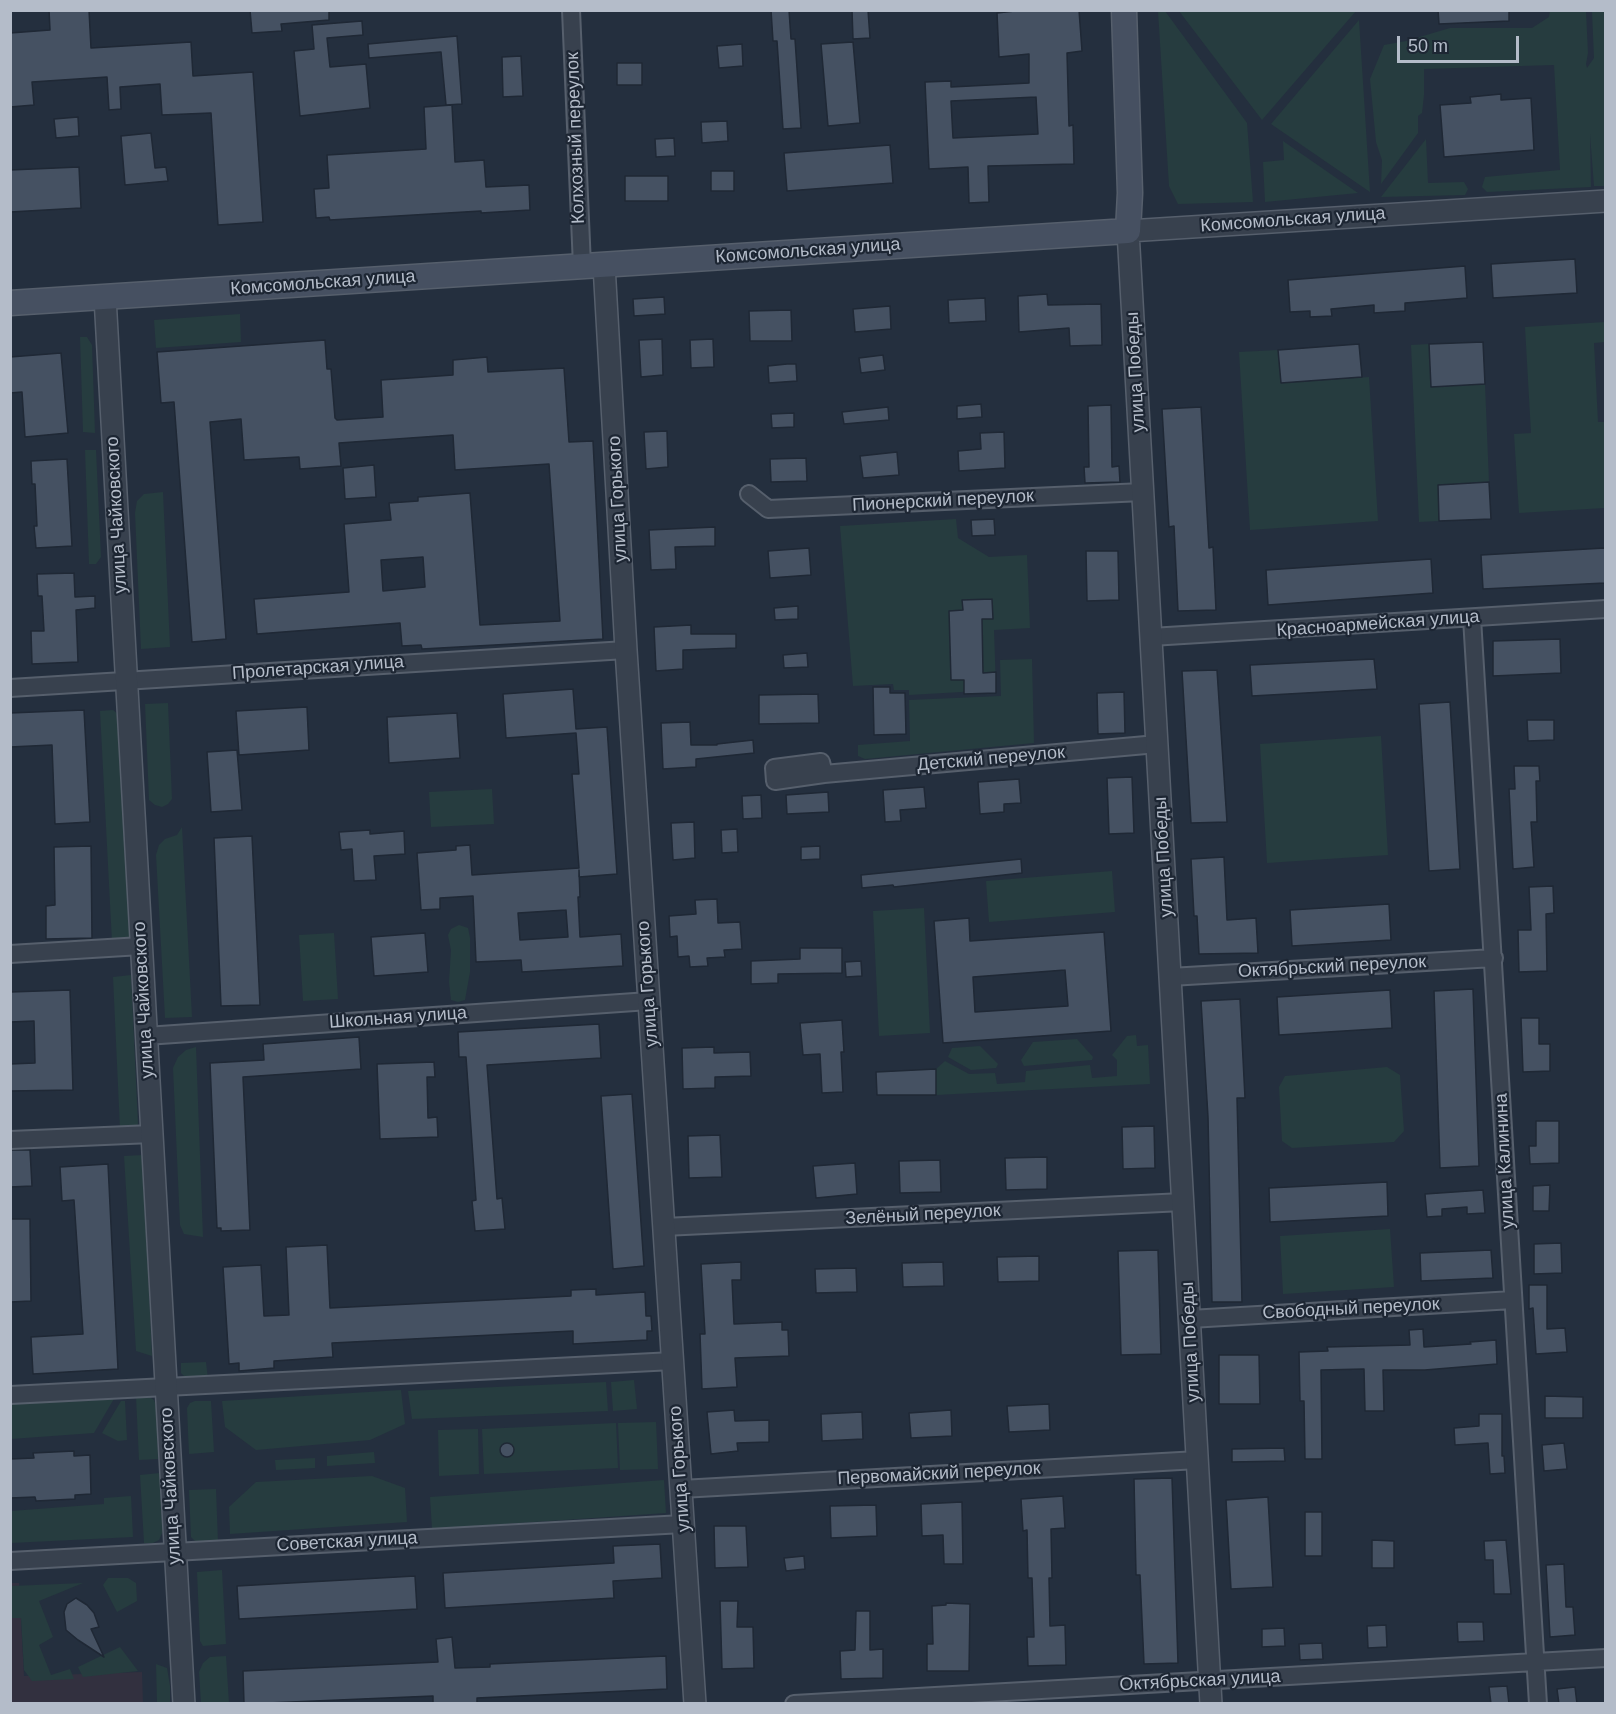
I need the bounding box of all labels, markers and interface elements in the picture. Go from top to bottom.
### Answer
scale bar [1400,24,1522,62]
text: 50 m [1408,36,1448,56]
street label: Колхозный переулок [562,52,590,224]
street label: Комсомольская улица [1200,203,1386,237]
street label: Комсомольская улица [715,234,901,268]
street label: Комсомольская улица [230,266,416,300]
street label: улица Победы [1122,311,1150,433]
street label: улица Горького [604,435,632,563]
street label: улица Чайковского [102,436,132,594]
street label: Пионерский переулок [852,485,1034,517]
street label: Красноармейская улица [1276,606,1480,642]
street label: Пролетарская улица [231,651,405,685]
street label: Детский переулок [916,742,1066,776]
street label: улица Победы [1150,796,1178,918]
street label: улица Горького [633,920,663,1048]
street label: улица Чайковского [129,921,159,1079]
street label: Октябрьский переулок [1237,951,1427,983]
street label: Школьная улица [328,1002,468,1034]
street label: улица Калинина [1491,1093,1519,1229]
street label: Зелёный переулок [845,1200,1001,1230]
street label: улица Победы [1177,1281,1205,1403]
street label: Свободный переулок [1262,1294,1440,1324]
street label: улица Горького [665,1405,695,1533]
street label: улица Чайковского [156,1407,186,1565]
street label: Первомайский переулок [837,1458,1041,1490]
street label: Советская улица [276,1528,418,1556]
street label: Октябрьская улица [1119,1666,1281,1696]

